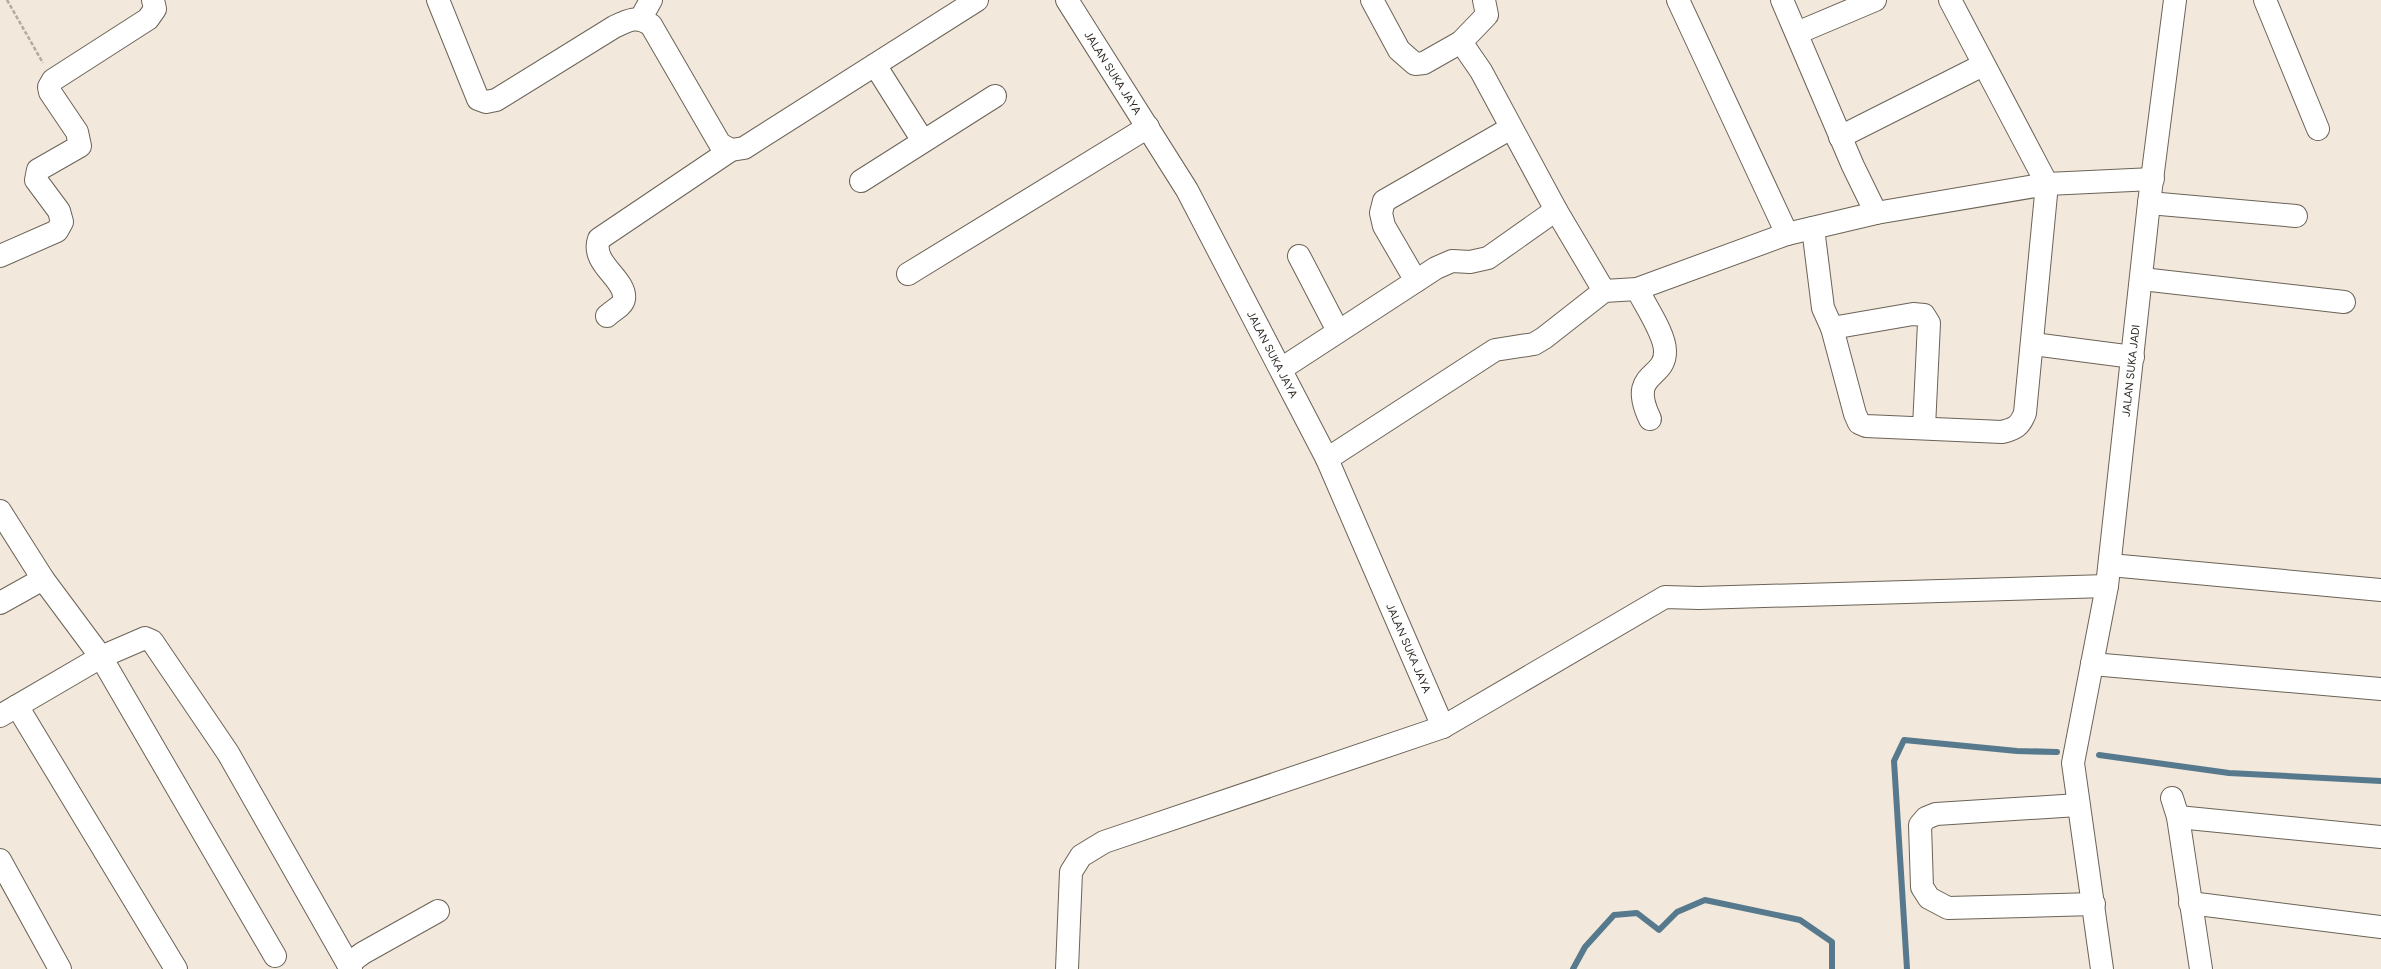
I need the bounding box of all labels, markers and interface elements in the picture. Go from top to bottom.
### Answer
street label: JALAN SUKA JAYA [1081,29,1144,118]
street label: JALAN SUKA JAYA [1244,309,1300,401]
street label: JALAN SUKA JADI [2120,324,2143,417]
street label: JALAN SUKA JAYA [1383,602,1434,695]

